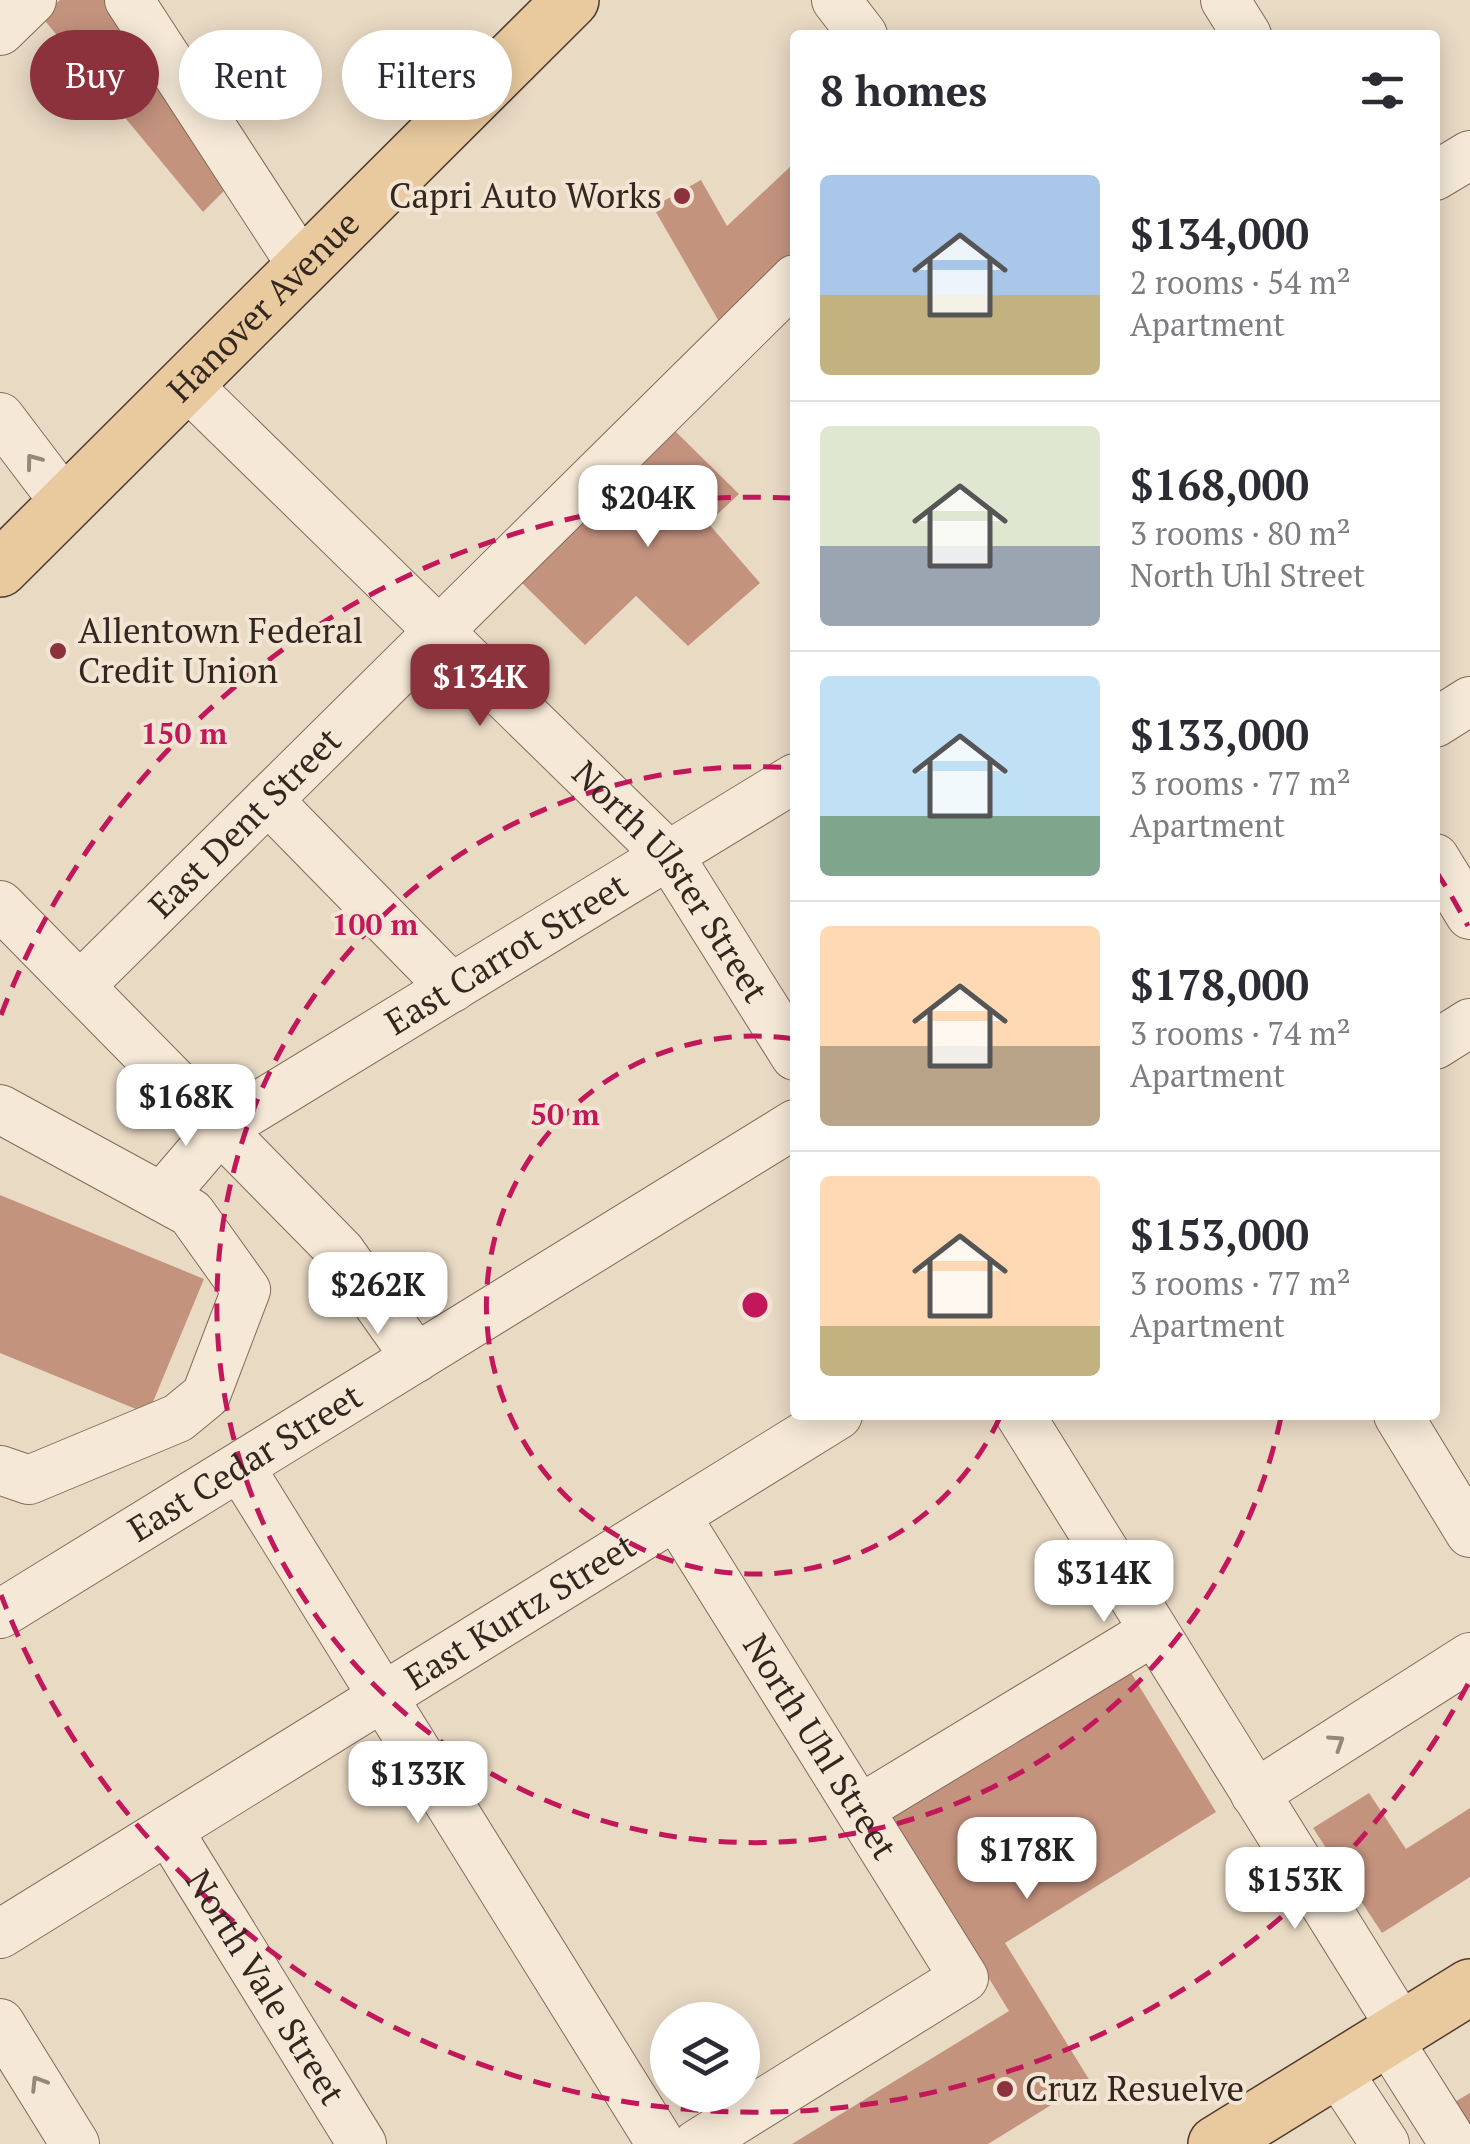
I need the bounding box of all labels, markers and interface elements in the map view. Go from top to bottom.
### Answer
chip: Buy [30,30,159,120]
chip: Rent [179,30,322,120]
chip: Filters [342,30,512,120]
text: 8 homes [820,62,987,118]
icon: filters [1355,63,1410,118]
place label: Capri Auto Works [389,172,662,218]
marker: Capri Auto Works [671,185,693,207]
street label: Hanover Avenue [157,200,369,411]
text: $134,000 [1130,205,1309,261]
icon: home [900,215,1020,335]
text: 2 rooms · 54 m² [1130,261,1351,303]
text: Apartment [1130,303,1285,345]
one-way arrow [27,454,44,472]
text: $168,000 [1130,456,1309,512]
pin: $204K [578,465,718,550]
icon: home [900,466,1020,586]
text: $204K [600,476,696,518]
text: 3 rooms · 80 m² [1130,512,1351,554]
text: North Uhl Street [1130,554,1365,596]
place label: Allentown Federal Credit Union [78,607,363,693]
marker: Allentown Federal Credit Union [47,640,69,662]
pin: $134K [410,644,550,729]
text: $134K [432,655,528,697]
text: $133,000 [1130,706,1309,762]
text: 150 m [141,713,228,753]
icon: home [900,716,1020,836]
street label: East Dent Street [138,717,350,927]
street label: North Ulster Street [563,750,779,1011]
text: 3 rooms · 77 m² [1130,762,1351,804]
text: Apartment [1130,804,1285,846]
street label: East Carrot Street [376,862,636,1045]
text: 100 m [332,904,419,944]
text: $178,000 [1130,956,1309,1012]
icon: home [900,966,1020,1086]
text: 3 rooms · 74 m² [1130,1012,1351,1054]
text: Apartment [1130,1054,1285,1096]
pin: $168K [116,1064,256,1149]
text: $168K [138,1075,234,1117]
text: 50 m [530,1094,600,1134]
text: $153,000 [1130,1206,1309,1262]
icon: home [900,1216,1020,1336]
pin: $262K [308,1252,448,1337]
text: 3 rooms · 77 m² [1130,1262,1351,1304]
text: $262K [330,1263,426,1305]
centre of rings [737,1287,773,1323]
text: Apartment [1130,1304,1285,1346]
street label: East Cedar Street [119,1373,370,1552]
street label: East Kurtz Street [396,1522,644,1700]
pin: $314K [1034,1540,1174,1625]
text: $314K [1056,1551,1152,1593]
street label: North Uhl Street [733,1625,908,1868]
one-way arrow [1326,1735,1344,1754]
pin: $133K [348,1741,488,1826]
text: $133K [370,1752,466,1794]
pin: $178K [957,1817,1097,1902]
text: $178K [979,1828,1075,1870]
pin: $153K [1225,1847,1365,1932]
text: $153K [1247,1858,1343,1900]
street label: North Vale Street [176,1861,356,2113]
map controls [650,2002,760,2112]
button: layers [650,2002,760,2112]
place label: Cruz Resuelve [1025,2065,1244,2111]
one-way arrow [31,2076,50,2094]
marker: Cruz Resuelve [994,2078,1016,2100]

